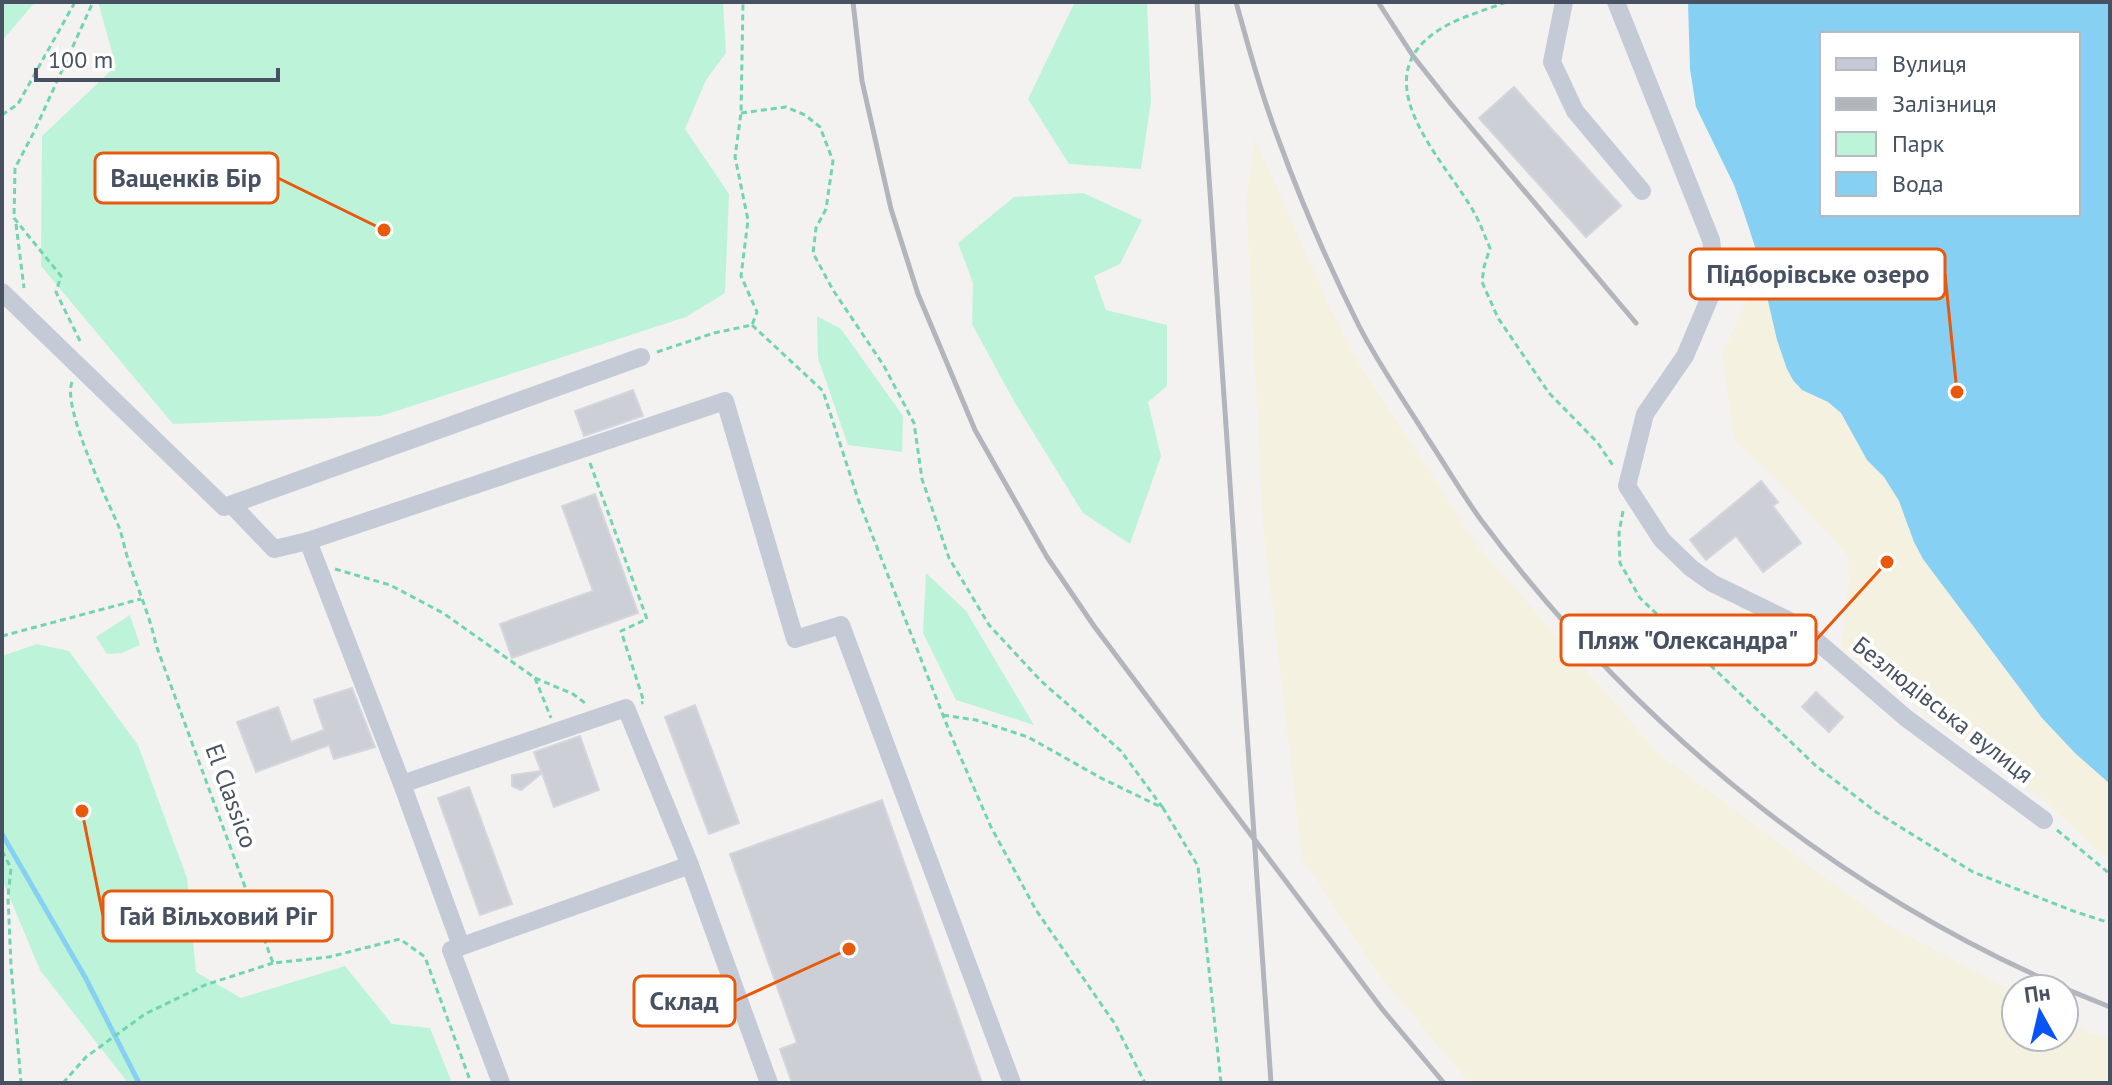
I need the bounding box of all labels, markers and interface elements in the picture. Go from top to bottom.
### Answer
scale bar [36,32,278,82]
legend [1820,32,2080,216]
text: 100 m [48,44,113,75]
text: Вулиця [1892,48,1967,79]
text: Залізниця [1892,88,1997,119]
text: Парк [1892,128,1945,159]
callout: Ващенків Бір [95,153,278,203]
text: Ващенків Бір [110,161,262,194]
text: Вода [1892,168,1944,199]
callout: Підборівське озеро [1690,249,1945,299]
text: Підборівське озеро [1706,257,1930,290]
callout: Пляж "Олександра" [1561,615,1816,665]
text: Пляж "Олександра" [1578,623,1798,656]
street label: Безлюдівська вулиця [1847,629,2040,790]
street label: El Classico [198,739,265,852]
callout: Гай Вільховий Ріг [103,891,332,941]
text: Гай Вільховий Ріг [119,899,317,932]
north arrow [2000,973,2080,1053]
callout: Склад [634,976,735,1026]
text: Пн [2022,978,2052,1009]
text: Склад [649,984,719,1017]

